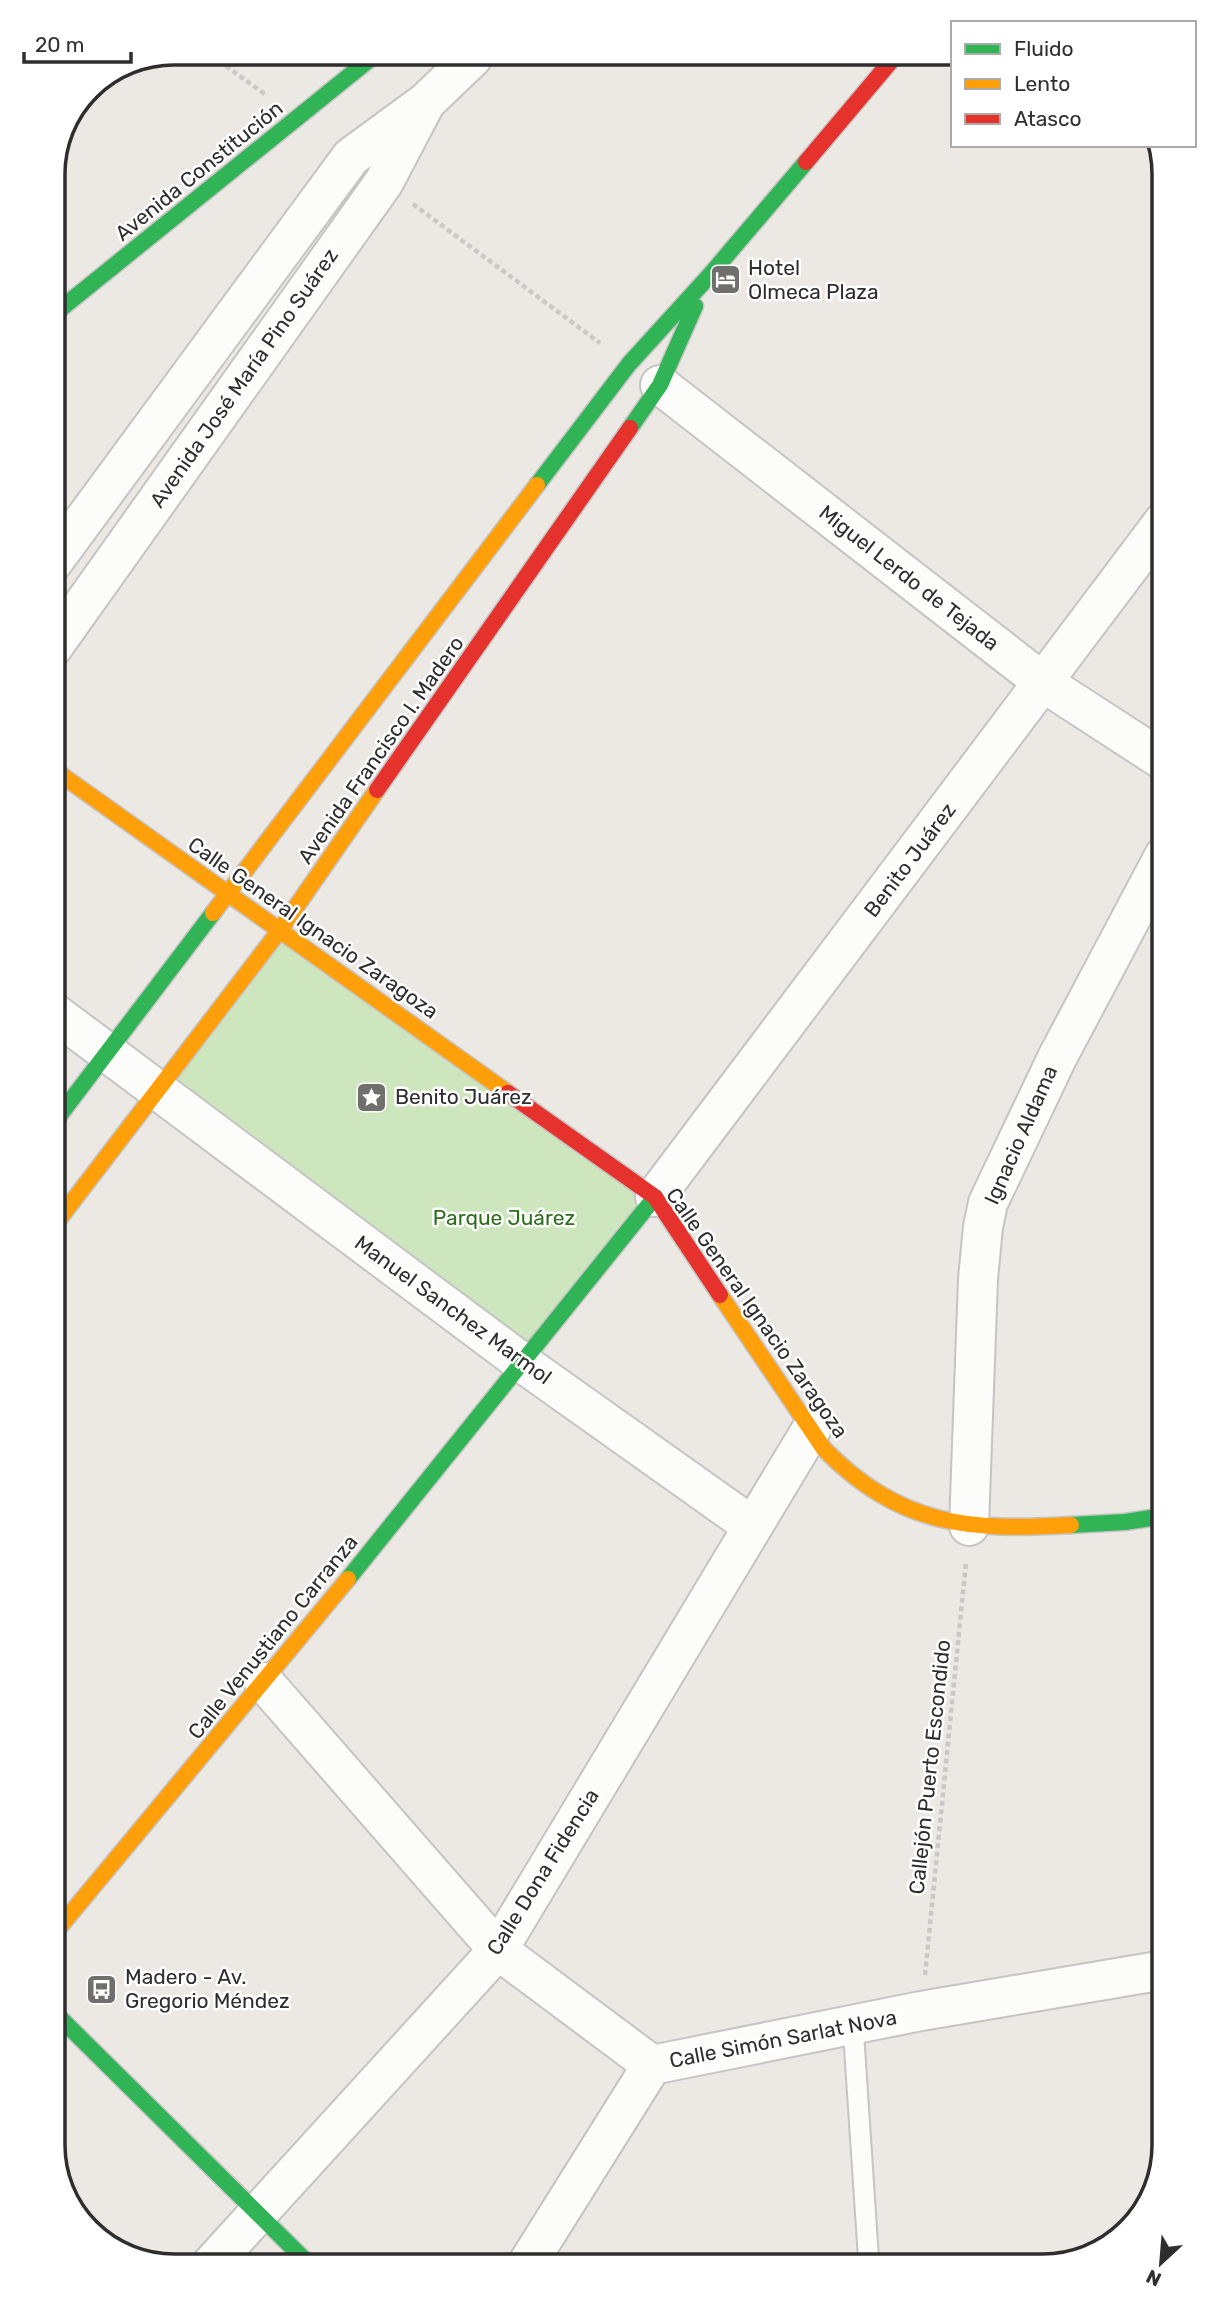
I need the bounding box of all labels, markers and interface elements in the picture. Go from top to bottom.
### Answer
scale bar [24,21,131,65]
legend [951,21,1196,147]
text: 20 m [35,32,84,57]
text: Fluido [1014,36,1074,61]
text: Lento [1014,71,1070,96]
street label: Avenida Constitución [110,95,288,246]
text: Atasco [1014,106,1082,131]
street label: Avenida José María Pino Suárez [144,243,343,512]
place label: Hotel Olmeca Plaza [748,255,879,304]
hotel icon: Hotel Olmeca Plaza [708,263,742,297]
street label: Miguel Lerdo de Tejada [814,500,1004,656]
street label: Avenida Francisco I. Madero [292,631,469,868]
street label: Benito Juárez [858,798,961,922]
street label: Calle General Ignacio Zaragoza [183,831,443,1024]
street label: Ignacio Aldama [979,1061,1062,1208]
place icon: Benito Juárez [355,1080,389,1114]
place label: Benito Juárez [395,1084,532,1109]
street label: Calle General Ignacio Zaragoza [661,1183,854,1443]
park label: Parque Juárez [433,1205,575,1230]
street label: Manuel Sanchez Marmol [350,1230,557,1389]
street label: Calle Venustiano Carranza [183,1530,363,1744]
street label: Callejón Puerto Escondido [904,1638,955,1896]
street label: Calle Dona Fidencia [481,1784,604,1959]
place label: Madero - Av. Gregorio Méndez [125,1964,290,2013]
bus stop icon: Madero - Av. Gregorio Méndez [85,1972,119,2006]
street label: Calle Simón Sarlat Nova [667,2004,899,2073]
north arrow [1126,2228,1196,2298]
text: N [1143,2264,1165,2291]

